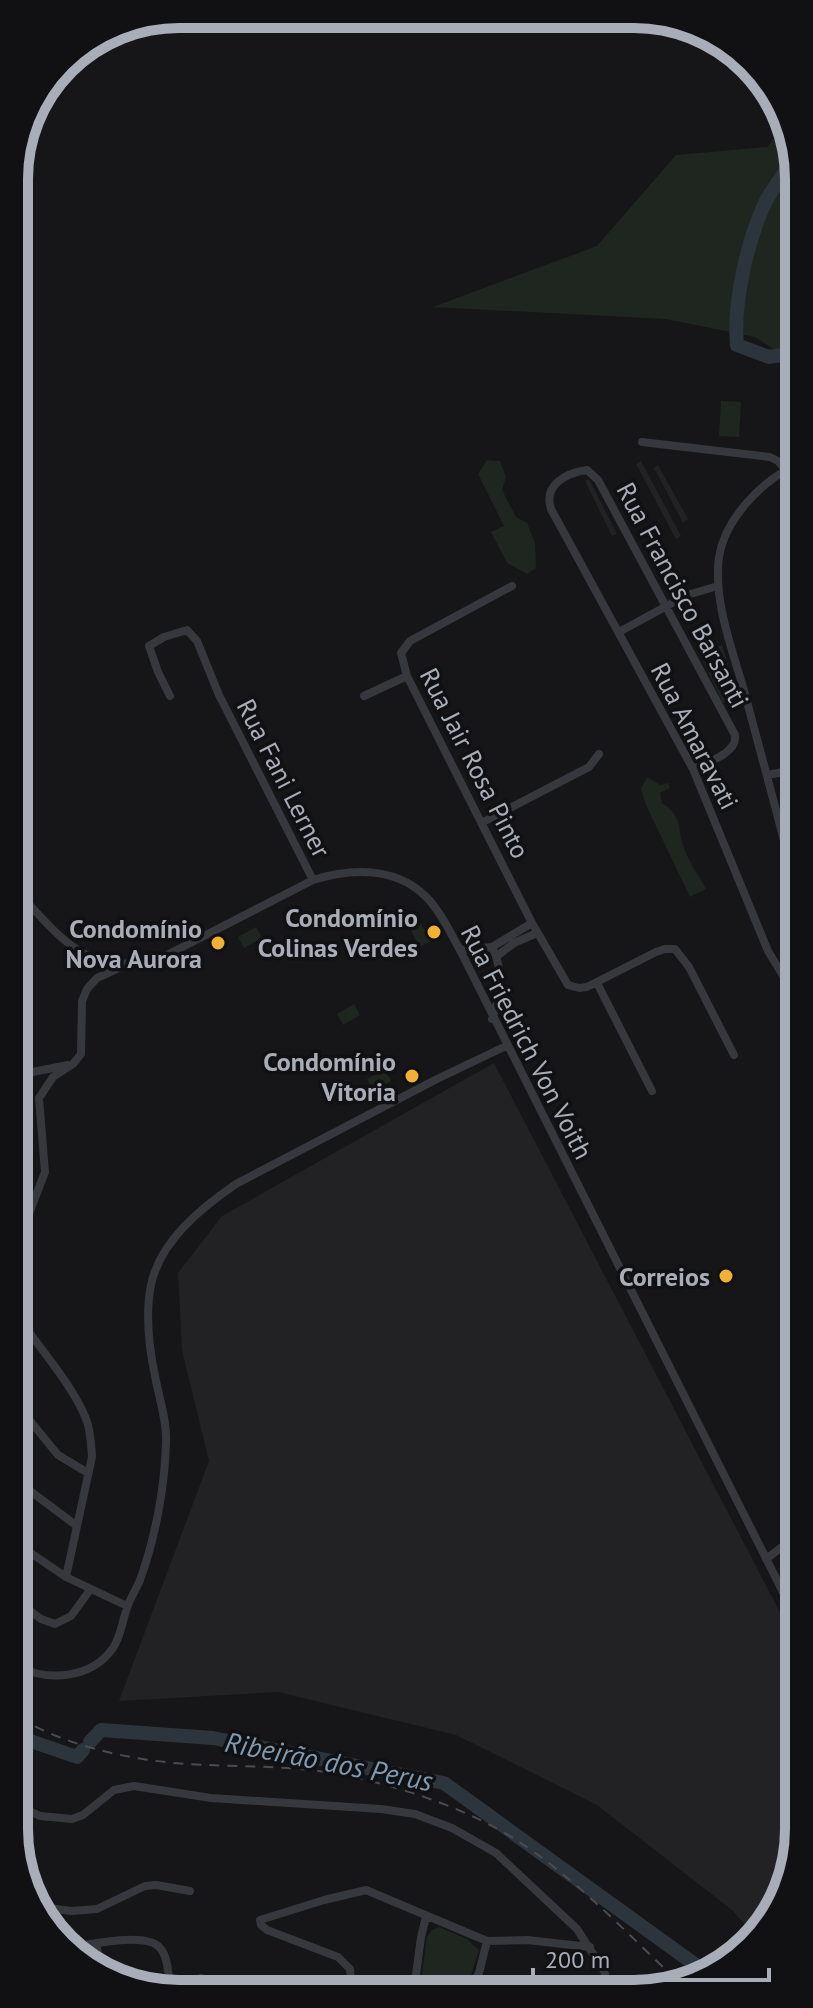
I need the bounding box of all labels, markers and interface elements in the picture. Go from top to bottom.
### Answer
street label: Rua Francisco Barsanti [610,476,756,714]
street label: Rua Amaravati [644,657,746,815]
street label: Rua Jair Rosa Pinto [413,662,537,864]
street label: Rua Fani Lerner [230,693,338,863]
place label: Condomínio Colinas Verdes [258,901,418,964]
place label: Condomínio Nova Aurora [66,912,202,975]
street label: Rua Friedrich Von Voith [454,919,600,1165]
marker: Condomínio Colinas Verdes [425,923,443,941]
marker: Condomínio Nova Aurora [209,934,227,952]
place label: Condomínio Vitoria [263,1045,396,1108]
marker: Condomínio Vitoria [403,1067,421,1085]
place label: Correios [619,1260,710,1293]
marker: Correios [717,1267,735,1285]
water label: Ribeirão dos Perus [222,1723,436,1799]
scale bar [533,1932,769,1982]
text: 200 m [545,1944,610,1975]

